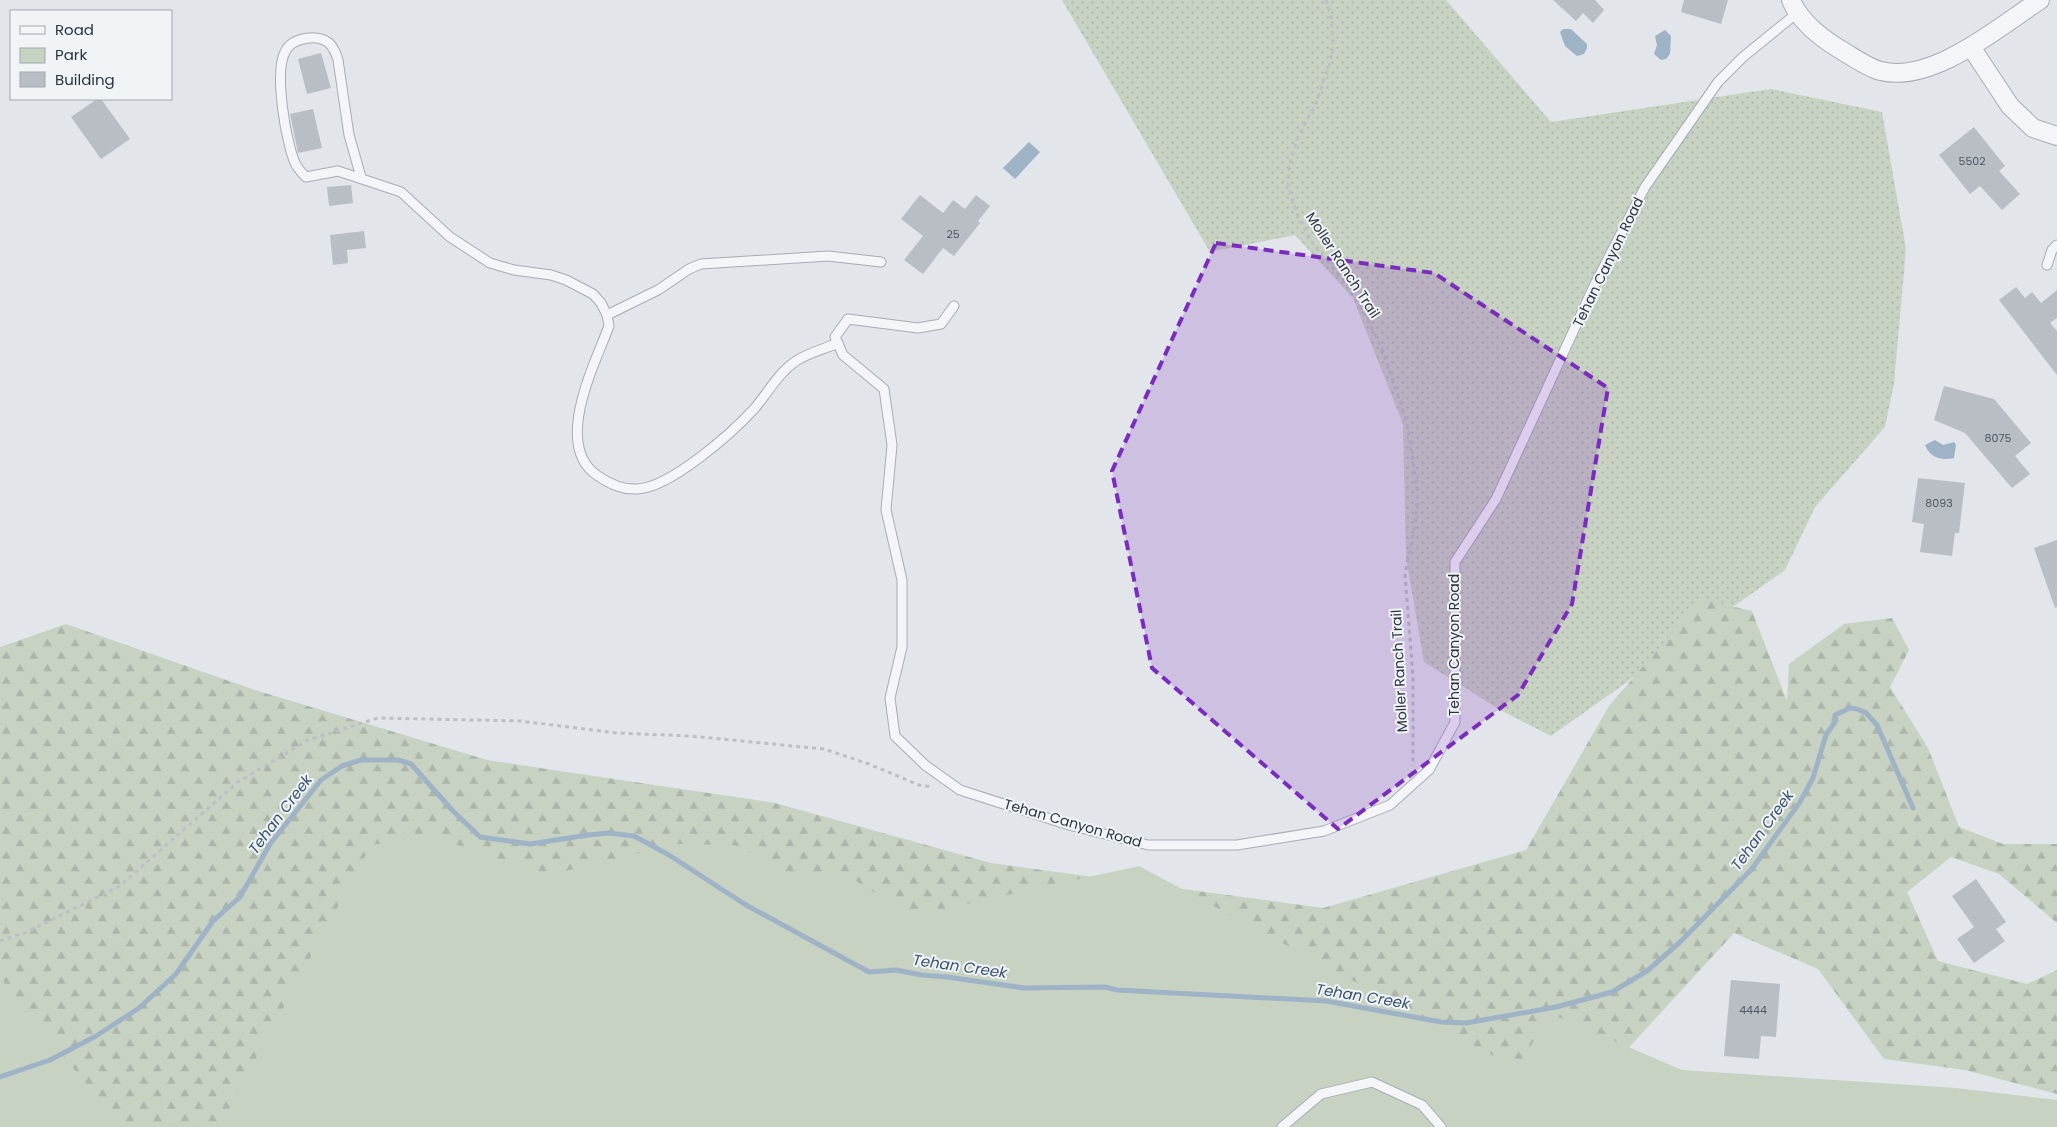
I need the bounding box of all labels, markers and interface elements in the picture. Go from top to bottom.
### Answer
legend [10,10,172,100]
text: Road [55,19,94,40]
text: Park [55,44,87,65]
text: Building [55,69,115,90]
house number: 5502 [1958,153,1986,169]
street label: Tehan Canyon Road [1568,194,1648,330]
street label: Moller Ranch Trail [1301,208,1385,322]
house number: 25 [946,226,960,242]
house number: 8075 [1985,430,2011,446]
house number: 8093 [1925,495,1953,511]
street label: Tehan Canyon Road [1444,574,1464,716]
street label: Moller Ranch Trail [1386,609,1412,733]
water label: Tehan Creek [243,769,318,858]
water label: Tehan Creek [1726,784,1799,874]
street label: Tehan Canyon Road [1002,794,1144,852]
water label: Tehan Creek [912,949,1010,983]
water label: Tehan Creek [1315,978,1413,1014]
house number: 4444 [1739,1002,1767,1018]

